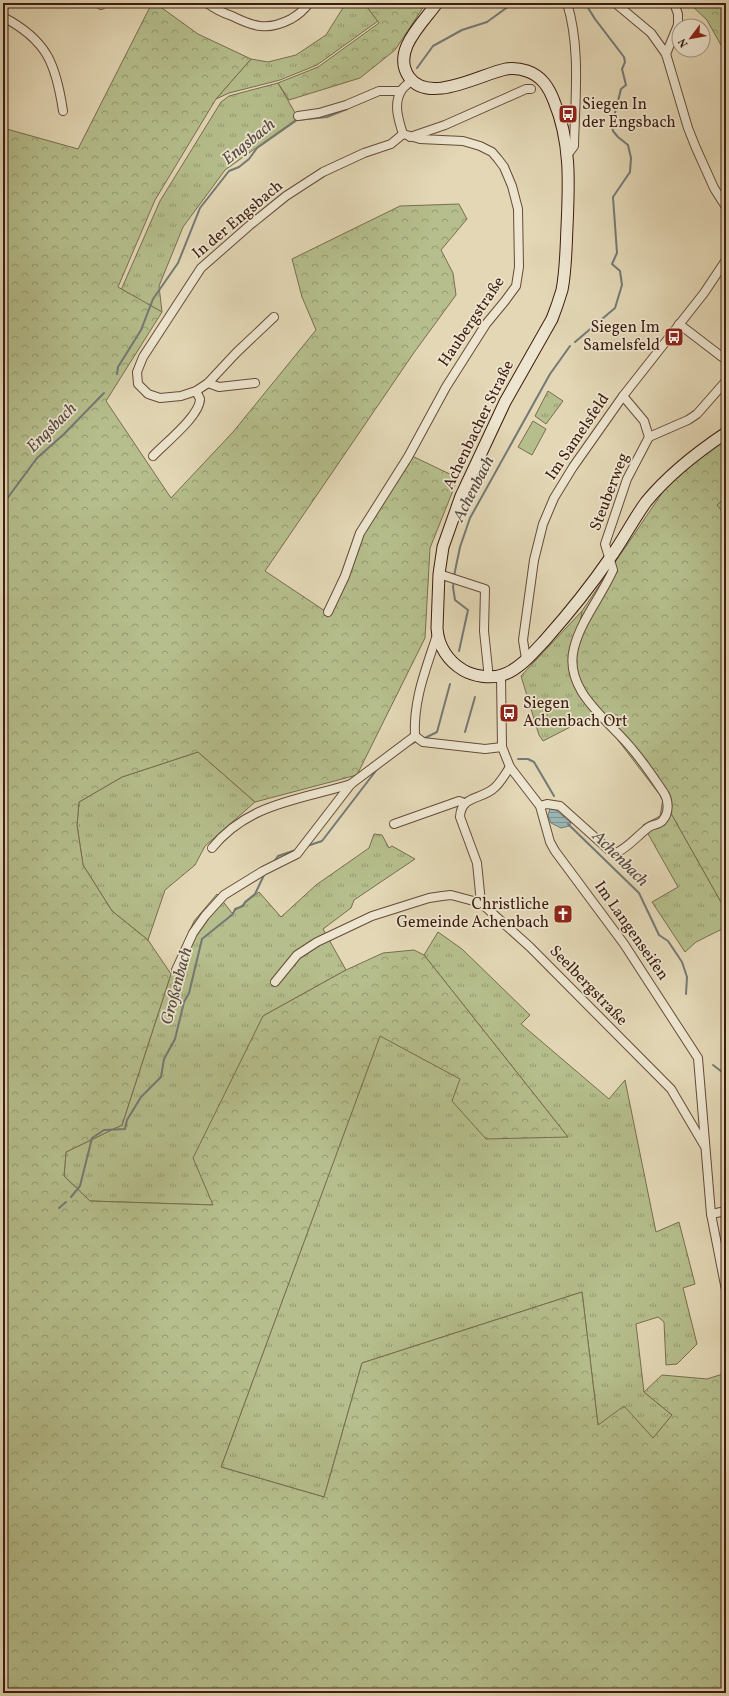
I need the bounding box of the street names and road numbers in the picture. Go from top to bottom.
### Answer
street label: In der Engsbach [188,176,288,264]
street label: Haubergstraße [434,273,510,371]
street label: Achenbacher Straße [439,357,519,493]
street label: Im Samelsfeld [541,389,615,485]
street label: Steuberweg [585,450,635,534]
street label: Im Langenseifen [589,877,673,985]
street label: Seelbergstraße [544,941,632,1031]

